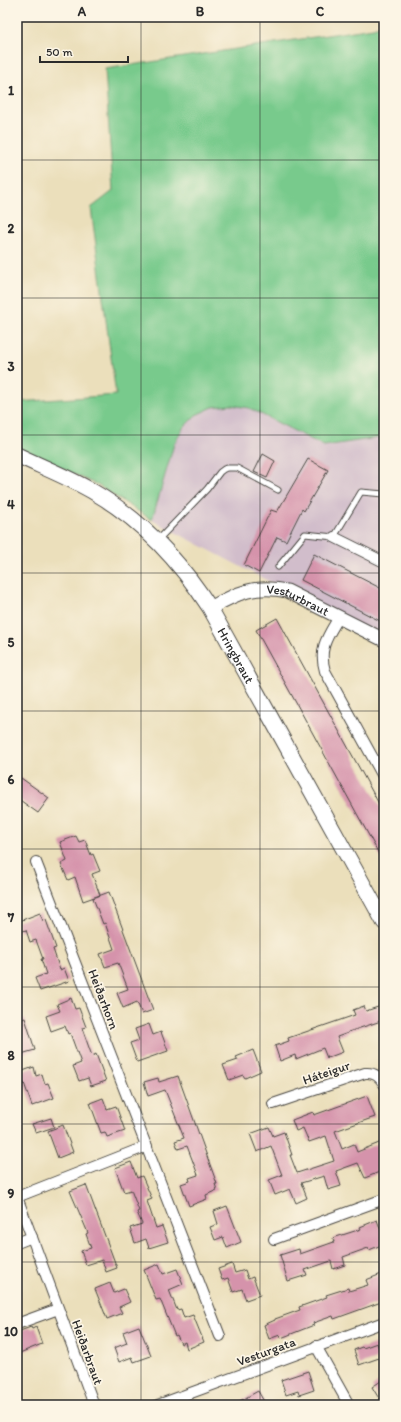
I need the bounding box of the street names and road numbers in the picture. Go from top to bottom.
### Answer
street label: Vesturbraut [266,582,332,619]
street label: Hringbraut [214,625,257,686]
street label: Heiðarhorn [85,967,122,1032]
street label: Háteigur [300,1057,353,1088]
street label: Heiðarbraut [69,1318,106,1387]
street label: Vesturgata [235,1334,298,1369]

